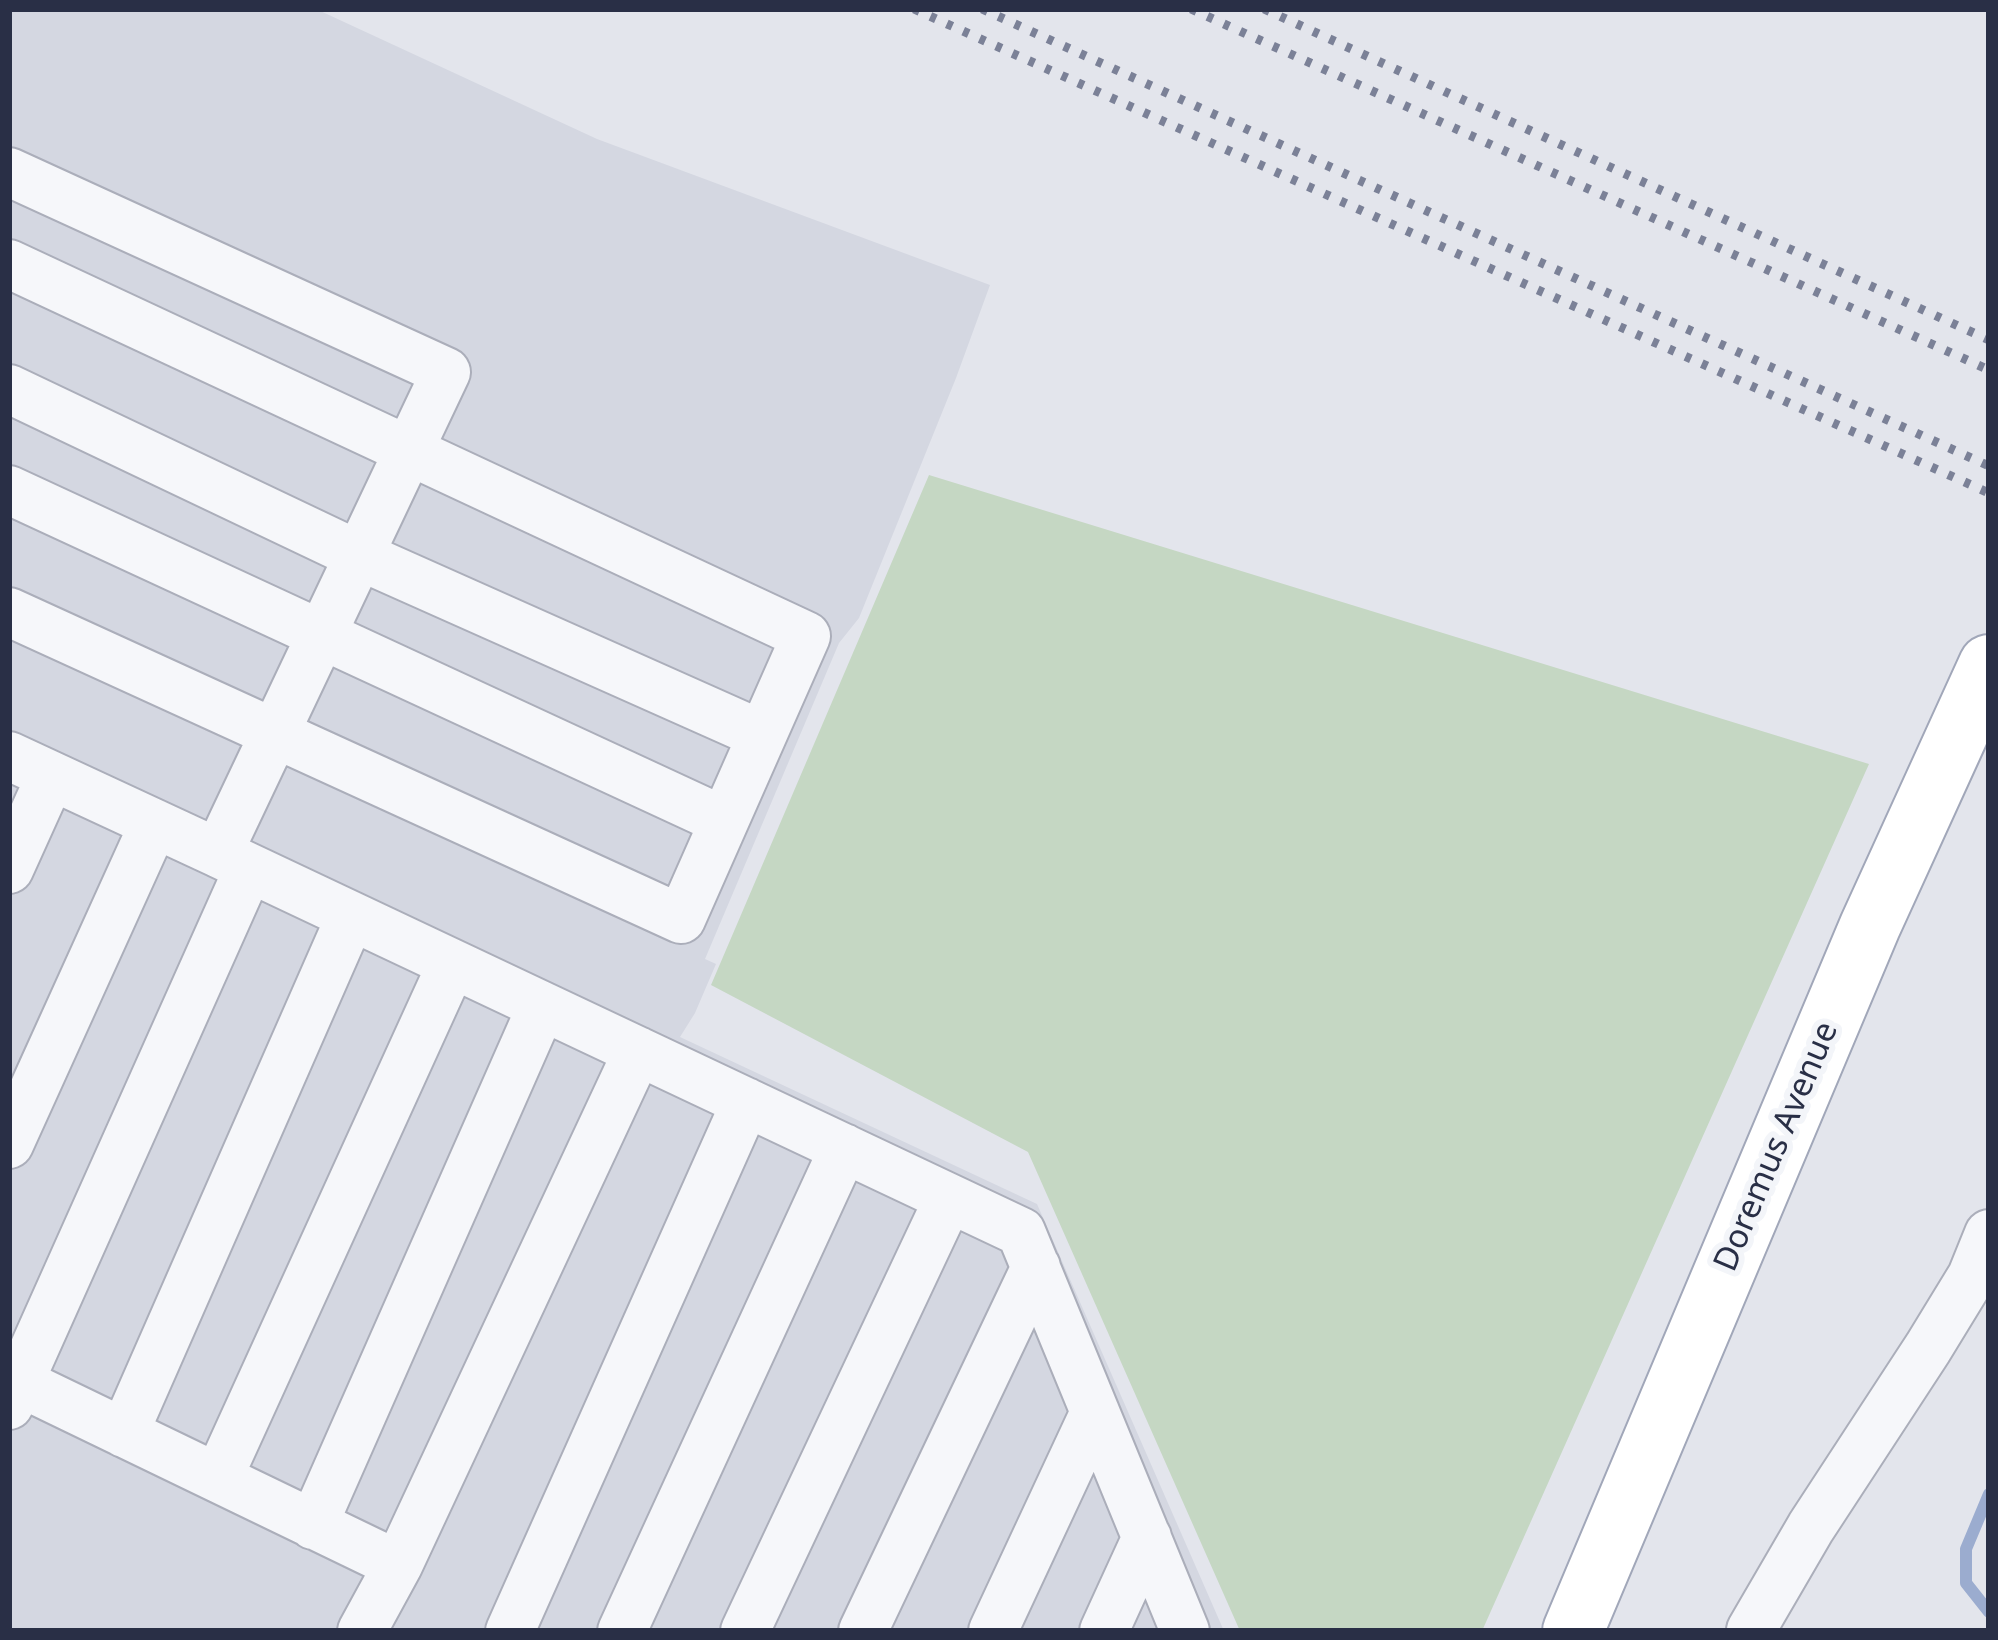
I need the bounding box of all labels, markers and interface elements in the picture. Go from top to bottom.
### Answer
street label: Doremus Avenue [1707,1016,1847,1278]

